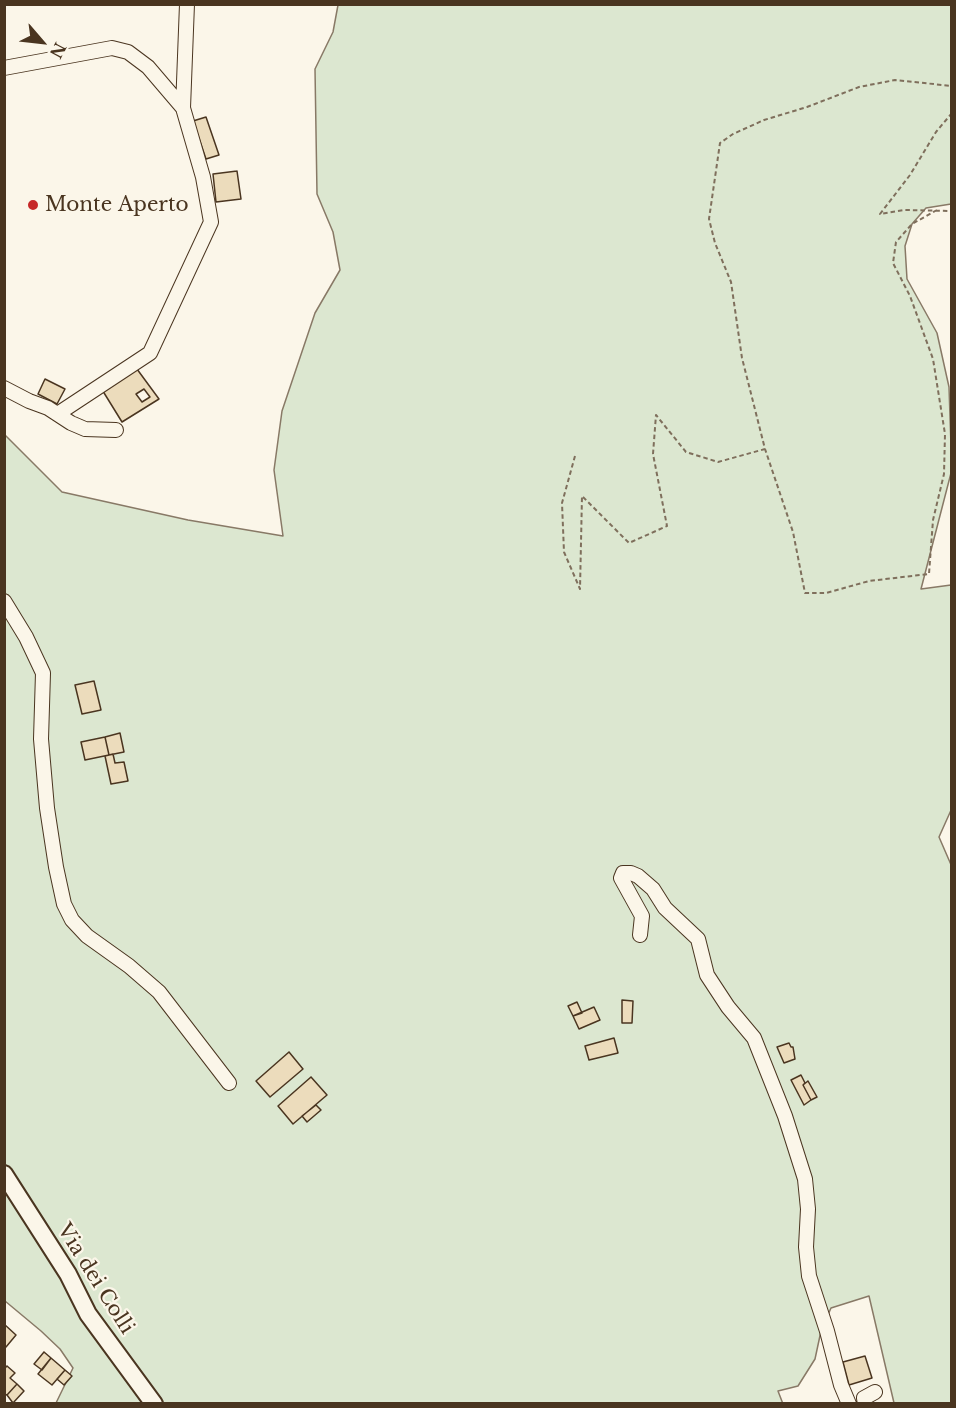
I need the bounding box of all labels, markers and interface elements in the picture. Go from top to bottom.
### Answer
north arrow [12,12,72,72]
text: N [46,39,70,62]
place label: Monte Aperto [45,193,189,217]
marker: Monte Aperto [26,198,40,212]
street label: Via dei Colli [52,1219,138,1339]

